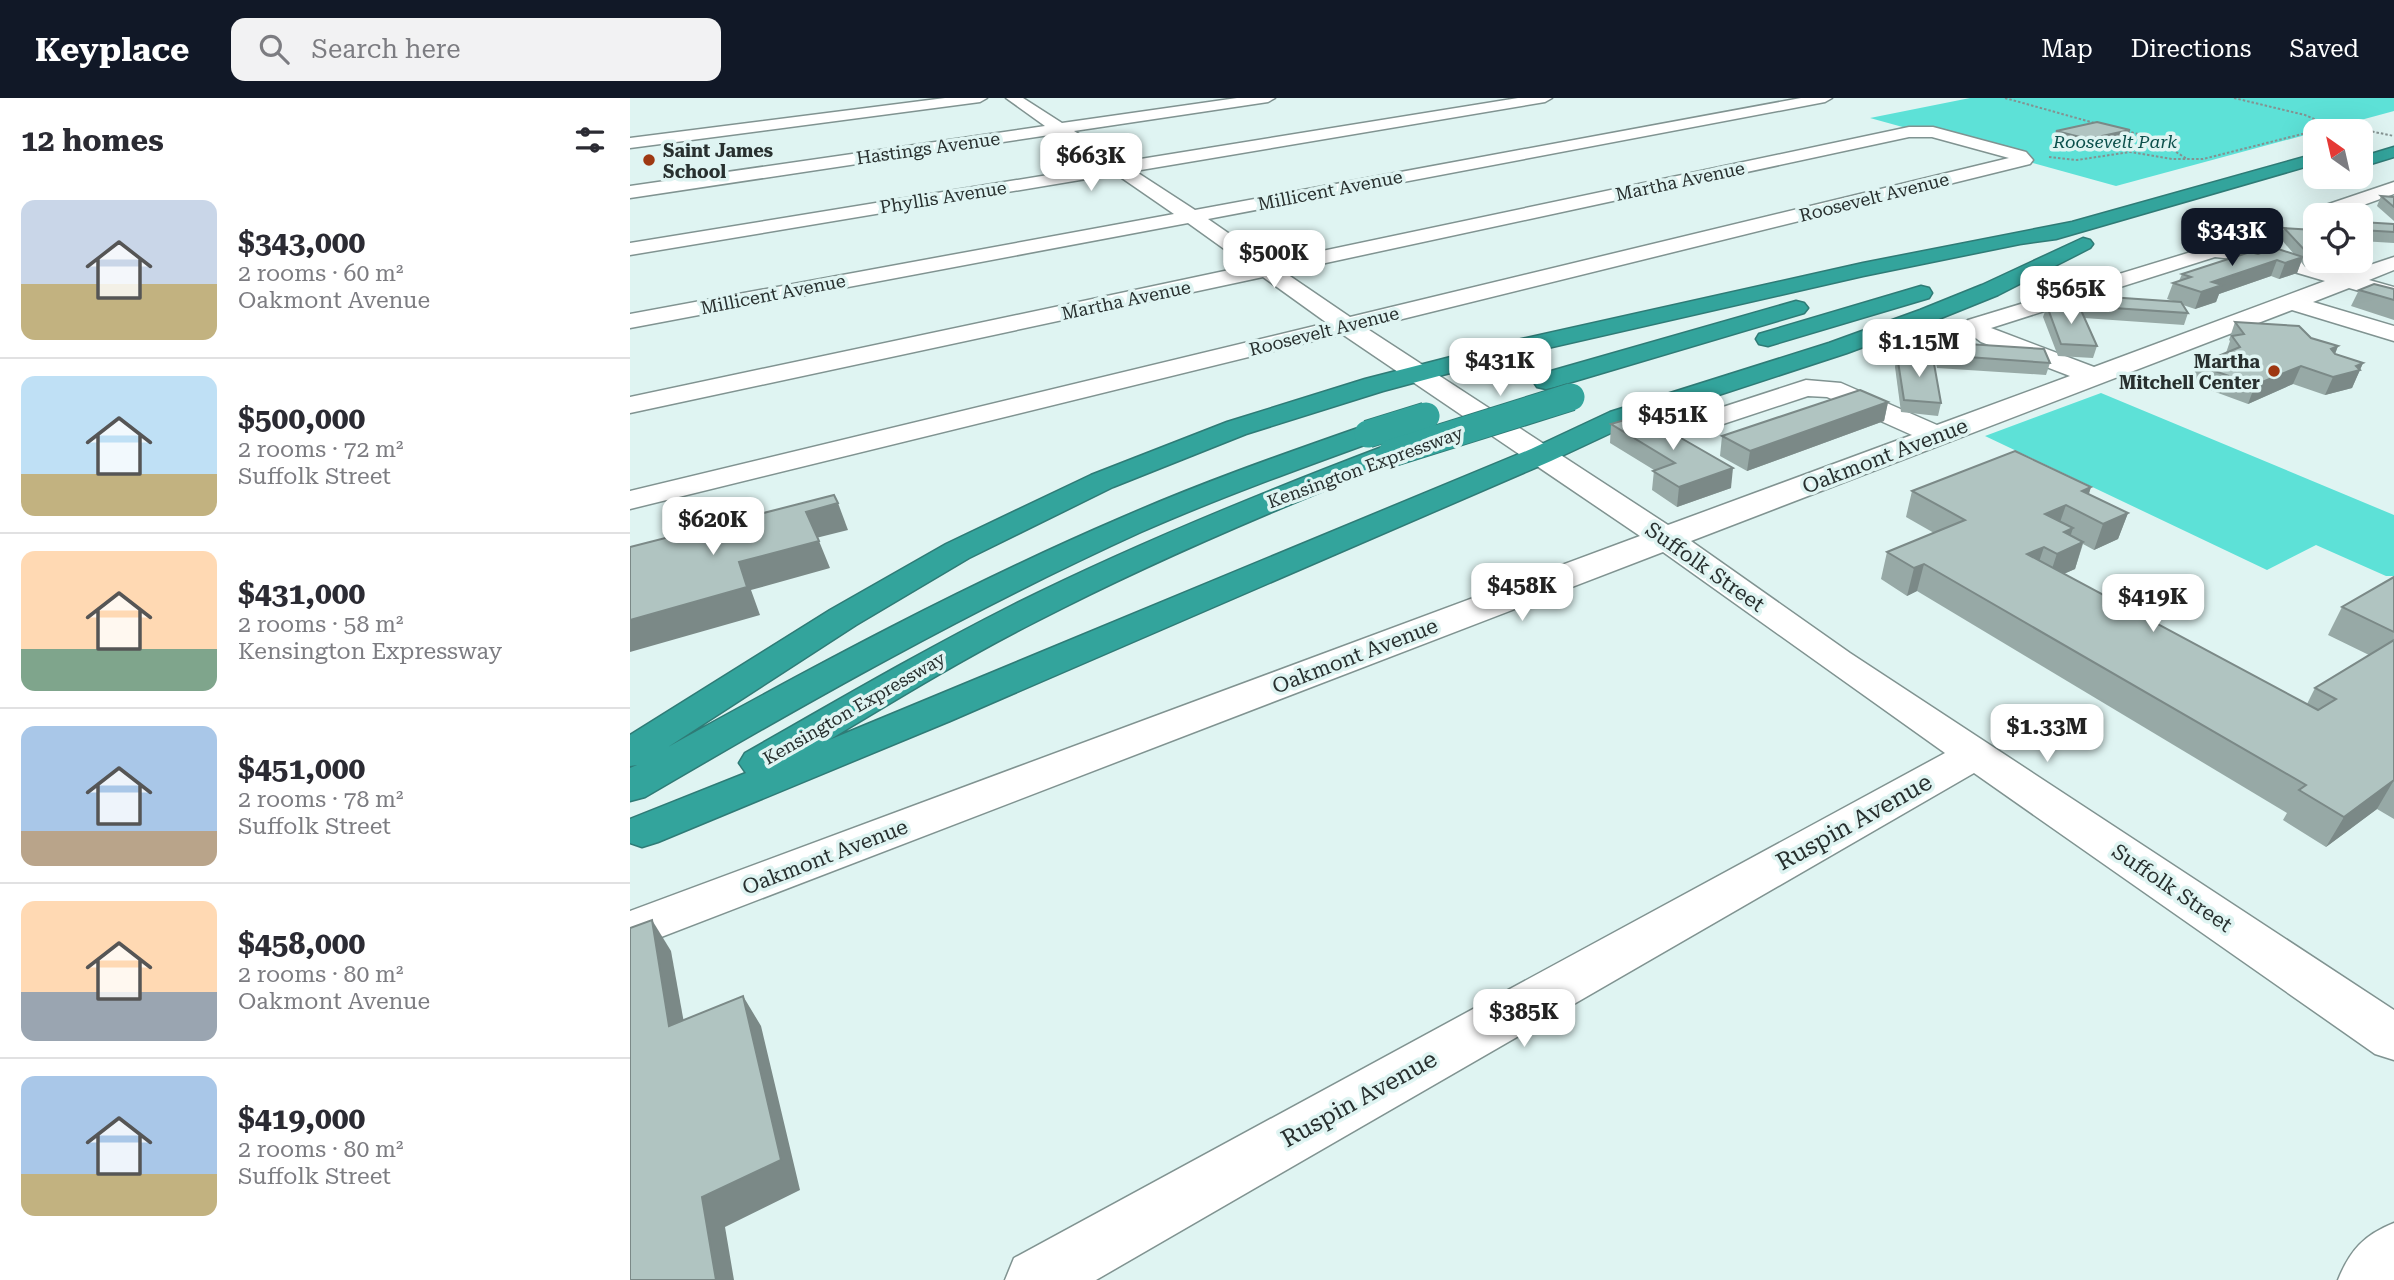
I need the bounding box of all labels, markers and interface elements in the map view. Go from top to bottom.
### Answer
search box [231,18,721,81]
text: Keyplace [35,30,189,69]
icon: search [255,30,293,68]
text: Search here [311,34,460,64]
text: Map [2041,35,2093,63]
text: Directions [2131,35,2251,63]
text: Saved [2289,35,2359,63]
north arrow [2303,119,2373,189]
map controls [2303,119,2373,273]
icon: filters [571,121,609,159]
text: 12 homes [21,123,164,158]
street label: Hastings Avenue [855,127,1001,168]
park label: Roosevelt Park [2052,131,2177,152]
pin: $663K [1042,134,1140,193]
place label: Saint James School [663,140,773,182]
text: $663K [1056,142,1126,169]
marker: Saint James School [641,152,657,168]
street label: Martha Avenue [1613,157,1747,205]
street label: Millicent Avenue [1256,166,1404,214]
street label: Roosevelt Avenue [1797,168,1951,226]
street label: Phyllis Avenue [878,177,1008,217]
button: locate [2303,203,2373,273]
pin: $343K [2183,208,2281,268]
text: $343K [2197,217,2267,244]
text: $343,000 [238,225,365,260]
icon: home [77,228,161,312]
pin: $500K [1225,230,1323,290]
text: $500K [1239,239,1309,266]
text: 2 rooms · 60 m² [238,260,404,287]
pin: $565K [2022,266,2120,326]
street label: Millicent Avenue [699,270,847,318]
text: $565K [2036,275,2106,302]
street label: Martha Avenue [1059,276,1193,324]
text: Oakmont Avenue [238,287,430,314]
street label: Roosevelt Avenue [1247,302,1401,360]
pin: $1.15M [1862,320,1976,379]
text: $1.15M [1879,328,1959,355]
pin: $431K [1451,338,1549,398]
text: $431K [1465,347,1535,374]
place label: Martha Mitchell Center [2119,351,2260,393]
marker: Martha Mitchell Center [2266,363,2282,379]
pin: $451K [1624,392,1722,452]
text: $500,000 [238,401,365,436]
text: $451K [1638,401,1708,428]
icon: home [77,404,161,488]
street label: Oakmont Avenue [1799,413,1971,499]
street label: Kensington Expressway [1264,422,1466,512]
text: 2 rooms · 72 m² [238,436,404,463]
text: Suffolk Street [238,463,391,490]
pin: $620K [664,498,762,557]
text: $620K [678,506,748,533]
street label: Suffolk Street [1641,517,1769,617]
pin: $458K [1473,564,1571,623]
text: $458K [1487,572,1557,599]
pin: $419K [2104,574,2202,634]
text: $431,000 [238,576,365,611]
icon: home [77,579,161,663]
text: $419K [2118,583,2188,610]
text: 2 rooms · 58 m² [238,611,404,638]
street label: Oakmont Avenue [1269,613,1441,699]
text: Kensington Expressway [238,638,502,665]
street label: Kensington Expressway [759,647,949,769]
pin: $1.33M [1990,704,2104,764]
text: $1.33M [2007,713,2087,740]
text: $451,000 [238,751,365,786]
icon: home [77,754,161,838]
street label: Ruspin Avenue [1771,768,1937,876]
text: 2 rooms · 78 m² [238,786,404,813]
text: Suffolk Street [238,813,391,840]
street label: Oakmont Avenue [739,814,911,900]
street label: Suffolk Street [2107,839,2237,937]
text: $458,000 [238,926,365,961]
icon: home [77,929,161,1013]
text: 2 rooms · 80 m² [238,961,404,988]
text: Oakmont Avenue [238,988,430,1015]
pin: $385K [1475,990,1573,1049]
text: $385K [1489,998,1559,1025]
street label: Ruspin Avenue [1276,1045,1442,1153]
text: $419,000 [238,1101,365,1136]
icon: home [77,1104,161,1188]
text: 2 rooms · 80 m² [238,1136,404,1163]
text: Suffolk Street [238,1163,391,1190]

